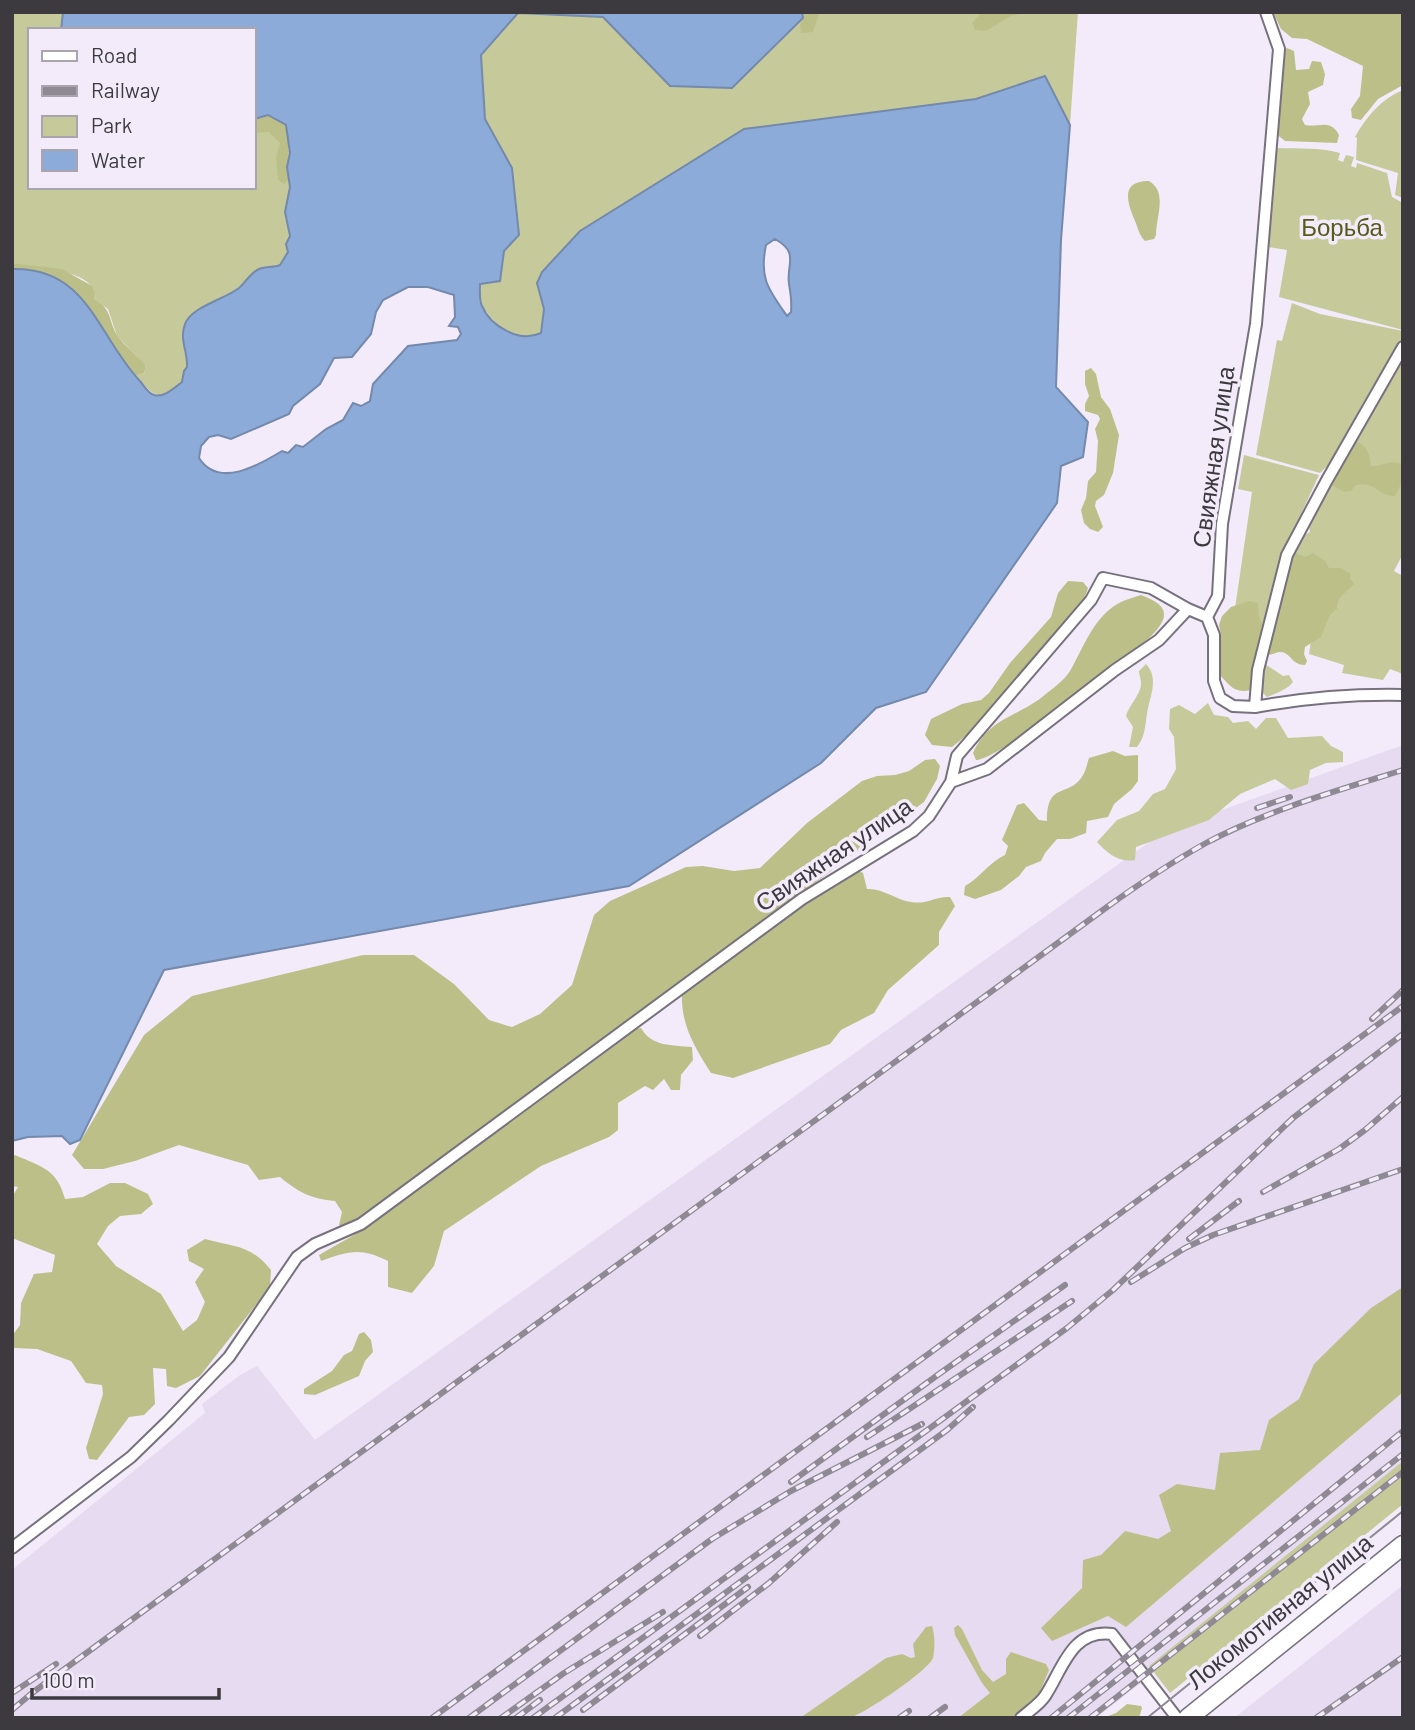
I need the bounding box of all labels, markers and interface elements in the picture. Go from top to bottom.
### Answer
legend [28,28,256,189]
text: Road [91,42,137,67]
text: Railway [91,77,160,102]
text: Park [91,112,132,137]
text: Water [91,147,146,172]
park label: Борьба [1301,212,1383,241]
street label: Свияжная улица [1185,364,1240,549]
street label: Свияжная улица [749,790,918,917]
street label: Локомотивная улица [1181,1527,1378,1694]
scale bar [32,1656,219,1700]
text: 100 m [42,1667,95,1692]

